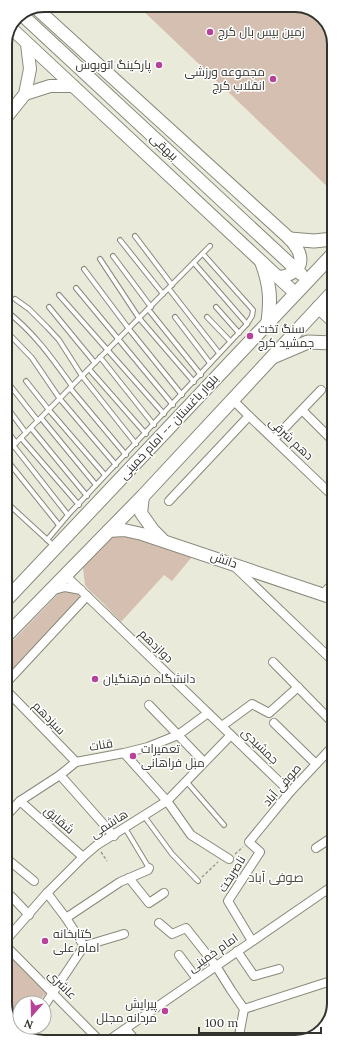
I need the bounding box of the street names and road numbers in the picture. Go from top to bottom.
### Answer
street label: بیهقی [147,130,182,163]
street label: بلوار باغستان -- امام خمینی [116,371,222,483]
street label: دهم شرقی [265,414,317,464]
street label: دانش [209,548,240,571]
street label: دوازدهم [135,626,177,666]
street label: سیزدهم [29,698,69,738]
street label: جمشیدی [239,724,282,767]
street label: قنات [88,735,114,754]
street label: صوفی آباد [259,760,304,809]
street label: شقایق [41,802,78,837]
street label: هاشمی [87,806,130,841]
street label: ناصربخت [215,853,249,895]
street label: امام خمینی [185,930,241,976]
street label: عاشری [45,967,80,1002]

